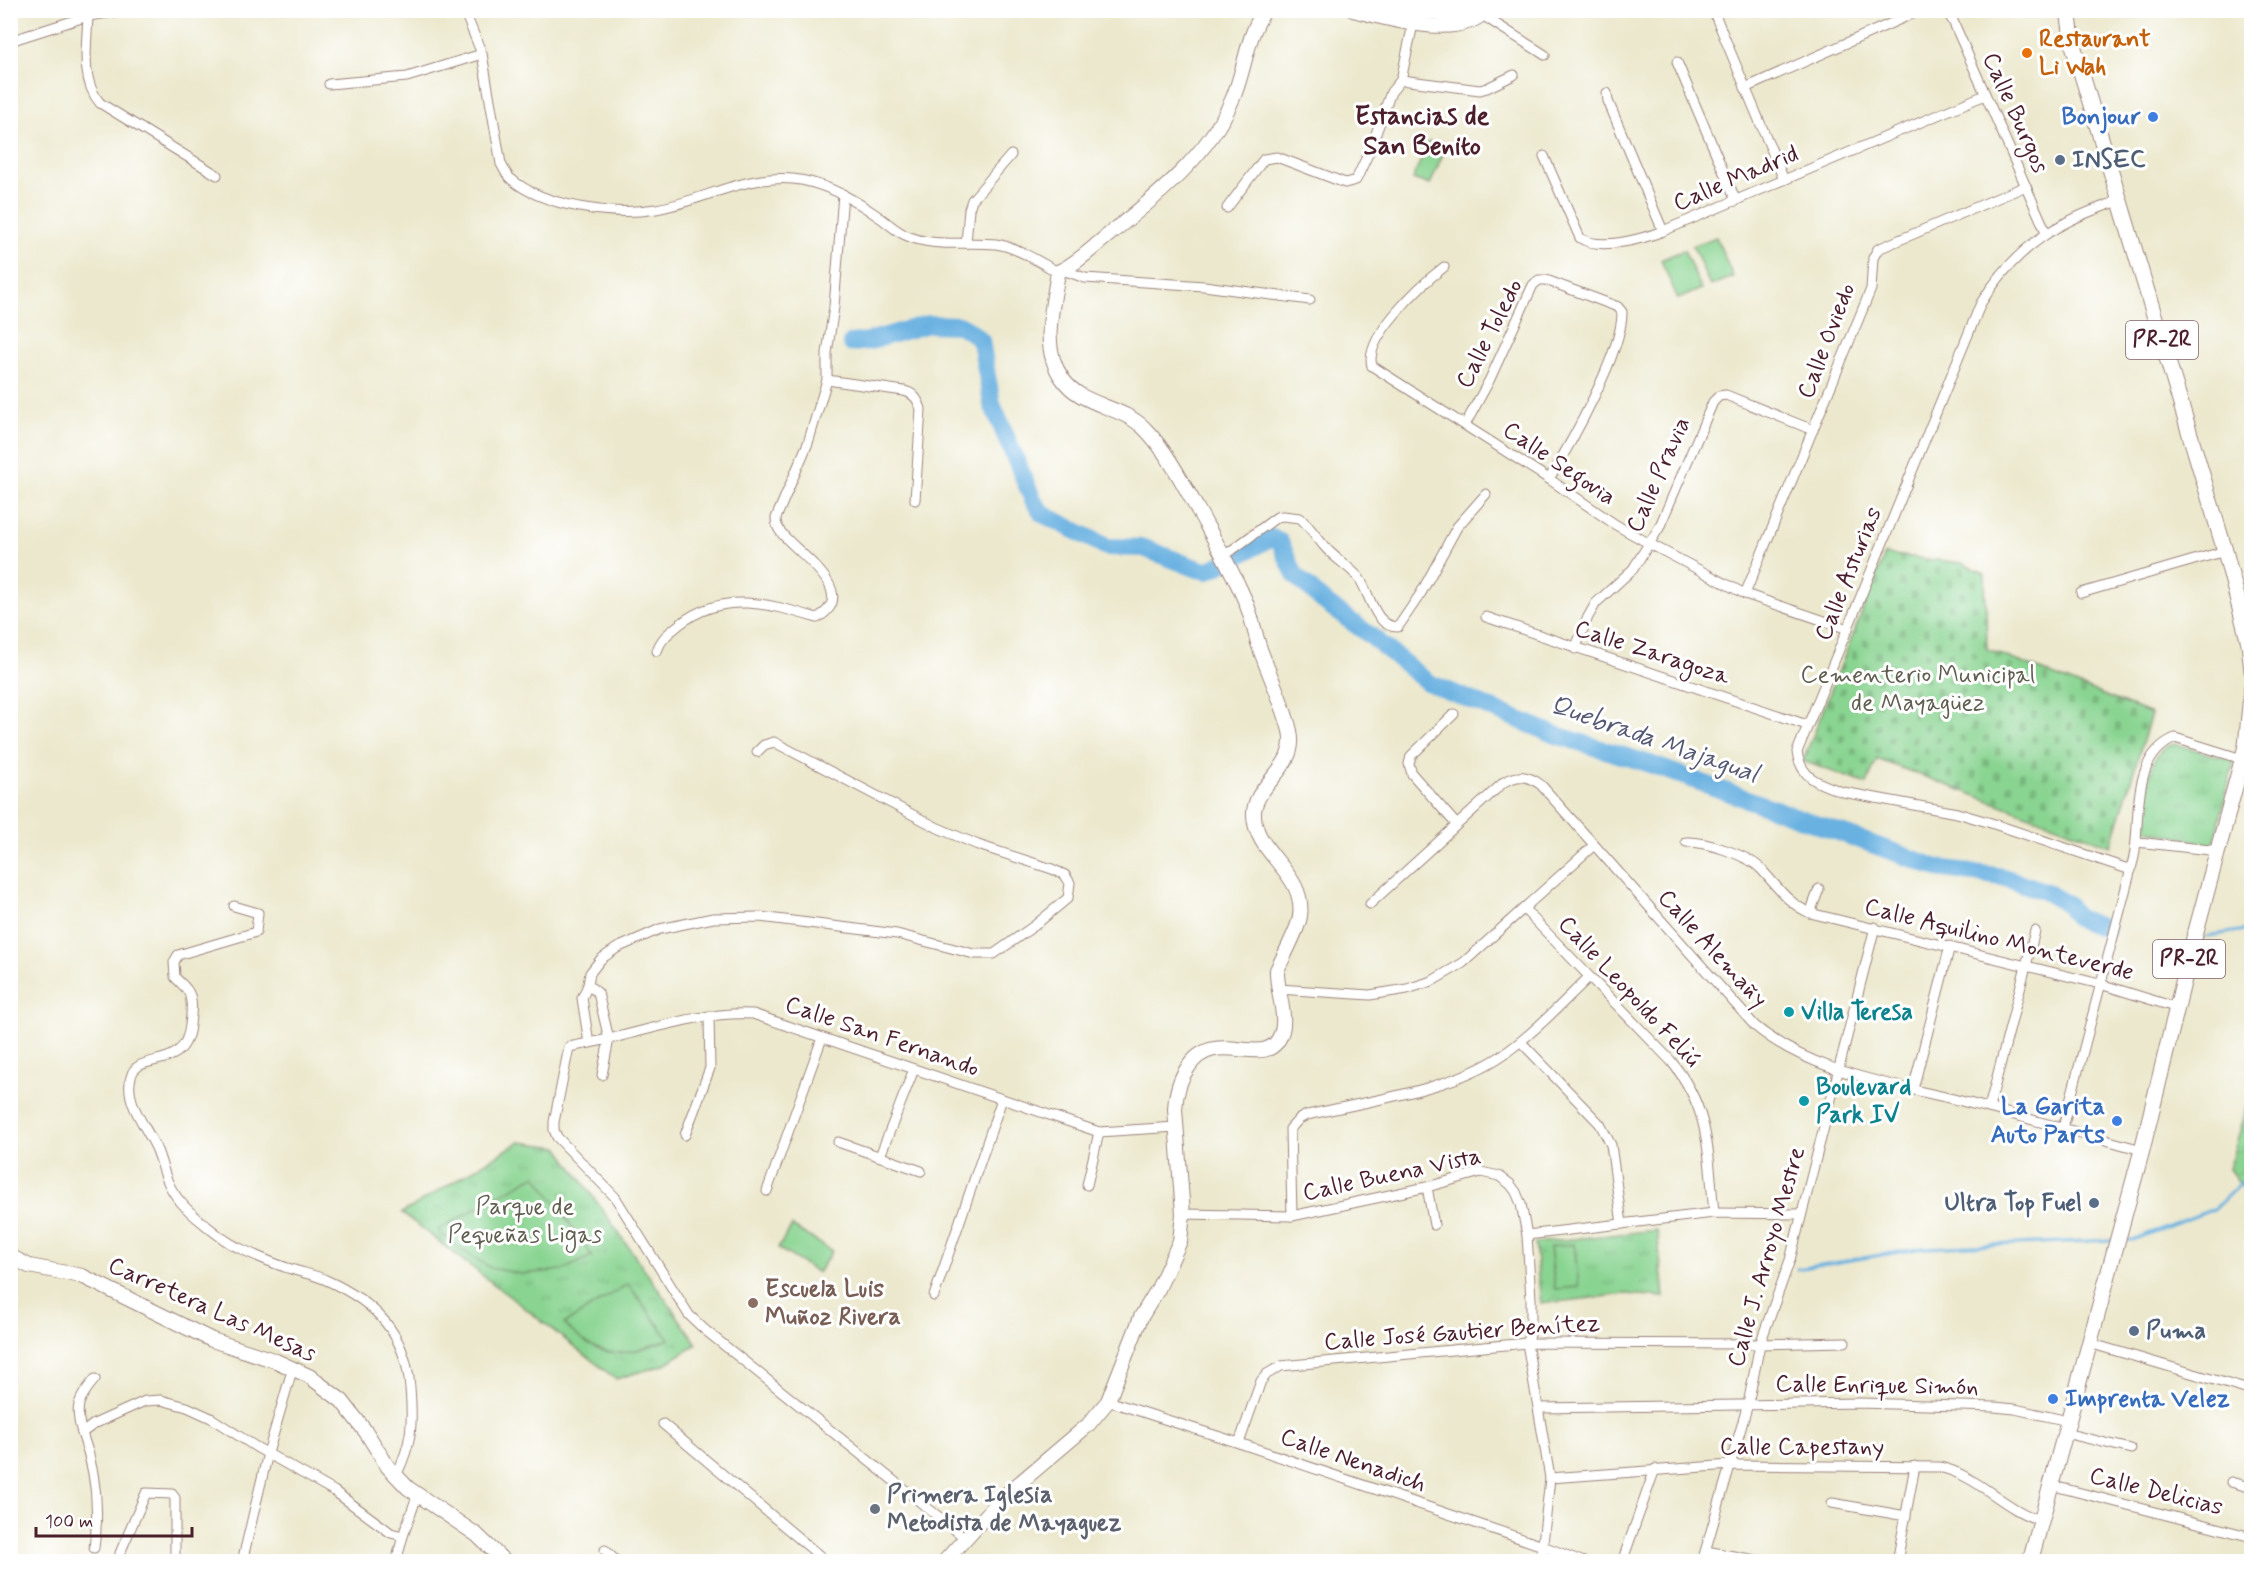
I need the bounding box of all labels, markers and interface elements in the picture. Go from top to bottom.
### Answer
place label: Restaurant Li Wah [2039,24,2151,83]
marker: Restaurant Li Wah [2020,46,2034,60]
street label: Calle Burgos [1973,48,2056,179]
district label: Estancias de San Benito [1355,100,1490,164]
place label: Bonjour [2061,102,2141,134]
marker: Bonjour [2146,110,2160,124]
street label: Calle Madrid [1669,139,1803,219]
place label: INSEC [2072,145,2146,176]
marker: INSEC [2053,153,2067,167]
street label: Calle Toledo [1449,274,1531,394]
street label: Calle Oviedo [1791,279,1863,403]
road number: PR-2R [2126,321,2198,359]
street label: Calle Pravia [1620,412,1698,538]
street label: Calle Segovia [1495,415,1621,516]
street label: Calle Asturias [1808,502,1890,645]
street label: Calle Zaragoza [1570,613,1734,695]
park label: Cementerio Municipal de Mayagüez [1801,660,2036,719]
water label: Quebrada Majagual [1545,688,1765,792]
street label: Calle Alemañy [1650,883,1774,1015]
street label: Calle Aquilino Monteverde [1861,892,2137,988]
street label: Calle Leopoldo Feliú [1551,910,1707,1075]
road number: PR-2R [2153,940,2225,978]
street label: Calle San Fernando [781,989,983,1085]
place label: Villa Teresa [1801,997,1913,1028]
marker: Villa Teresa [1782,1005,1796,1019]
place label: Boulevard Park IV [1816,1072,1911,1131]
place label: La Garita Auto Parts [1991,1092,2105,1151]
marker: Boulevard Park IV [1797,1094,1811,1108]
marker: La Garita Auto Parts [2110,1114,2124,1128]
street label: Calle Buena Vista [1300,1141,1484,1209]
street label: Calle J. Arroyo Mestre [1721,1143,1813,1371]
place label: Ultra Top Fuel [1944,1188,2082,1219]
park label: Parque de Pequeñas Ligas [448,1192,603,1253]
marker: Ultra Top Fuel [2087,1196,2101,1210]
street label: Carretera Las Mesas [103,1250,321,1370]
place label: Escuela Luis Muñoz Rivera [765,1274,901,1333]
marker: Escuela Luis Muñoz Rivera [746,1296,760,1310]
street label: Calle José Gautier Benítez [1323,1308,1601,1358]
place label: Puma [2146,1316,2206,1347]
marker: Puma [2127,1324,2141,1338]
street label: Calle Enrique Simón [1775,1369,1979,1403]
place label: Imprenta Velez [2065,1384,2230,1415]
marker: Imprenta Velez [2046,1392,2060,1406]
street label: Calle Nenadich [1276,1422,1430,1500]
street label: Calle Capestany [1720,1432,1884,1463]
street label: Calle Delicias [2086,1460,2226,1524]
place label: Primera Iglesia Metodista de Mayaguez [887,1480,1121,1540]
scale bar [36,1500,192,1538]
marker: Primera Iglesia Metodista de Mayaguez [868,1502,882,1516]
text: 100 m [45,1510,93,1534]

